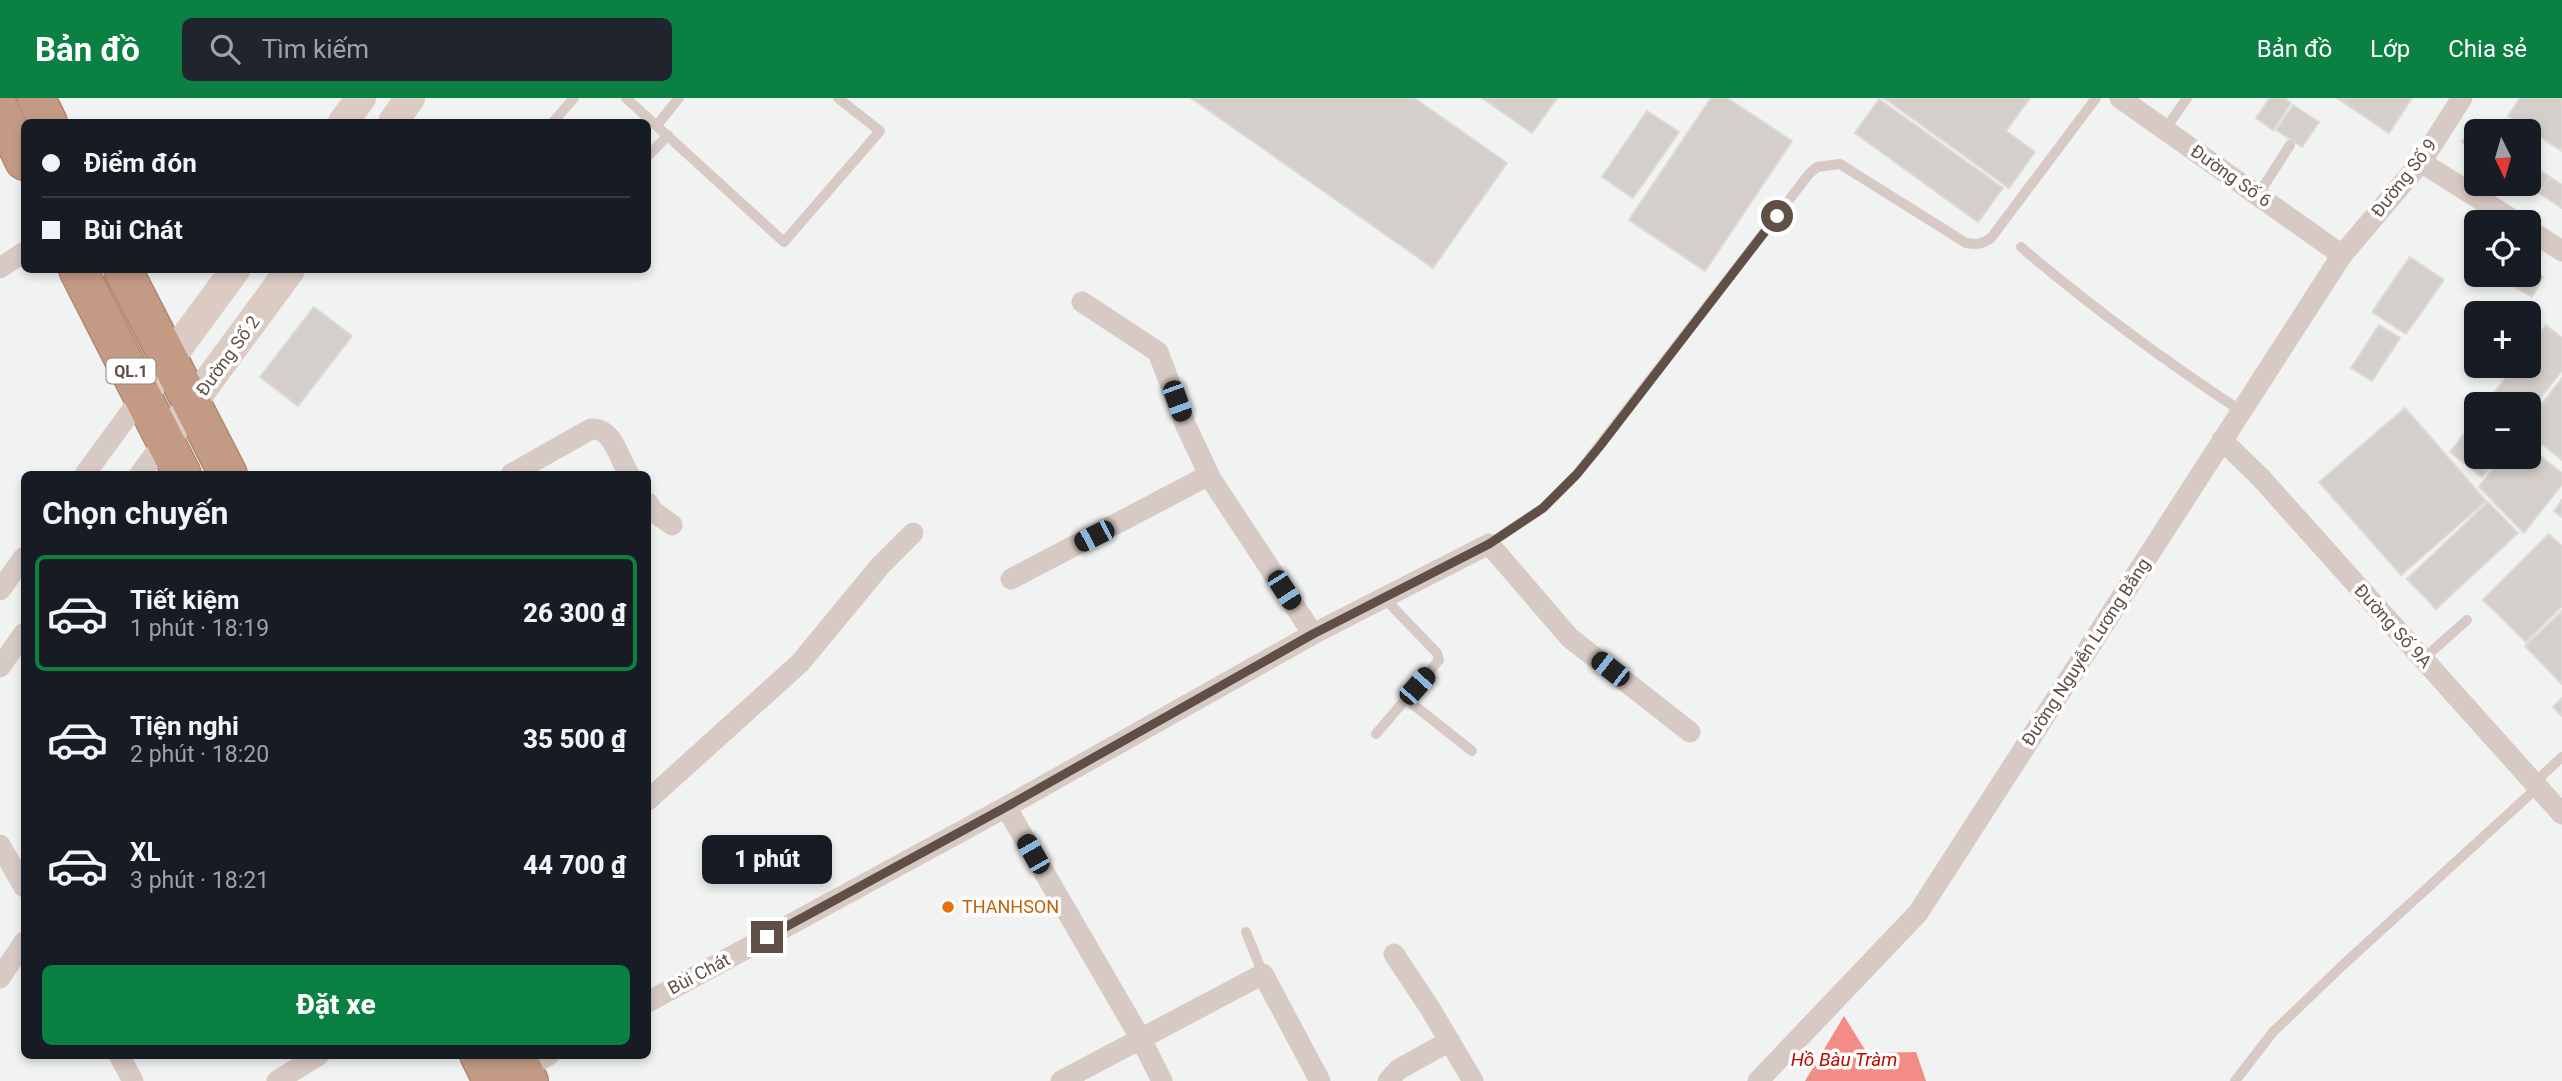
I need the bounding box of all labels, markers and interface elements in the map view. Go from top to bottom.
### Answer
search box [182,18,672,81]
text: Bản đồ [35,30,140,69]
icon: search [206,30,244,68]
text: Tìm kiếm [262,34,369,64]
text: Bản đồ [2257,35,2332,63]
text: Lớp [2370,35,2410,63]
text: Chia sẻ [2448,35,2527,63]
north arrow [2464,119,2541,196]
map controls [2464,119,2541,469]
street label: Đường Số 9 [2367,134,2441,221]
street label: Đường Số 6 [2187,140,2276,211]
text: Điểm đón [84,148,197,178]
route start [1761,200,1793,232]
button: locate [2464,210,2541,287]
text: Bùi Chát [84,215,183,245]
button: + [2464,301,2541,378]
street label: Đường Số 2 [192,312,264,400]
road number: QL.1 [106,358,156,384]
car [1160,378,1195,424]
button: − [2464,392,2541,469]
text: Chọn chuyến [42,494,228,532]
car [1071,517,1118,555]
street label: Đường Nguyễn Lương Bằng [2017,554,2154,750]
car [1264,567,1305,613]
street label: Đường Số 9A [2350,580,2437,672]
icon: car [46,582,109,645]
text: Tiết kiệm [130,585,240,615]
text: 26 300 ₫ [523,598,626,628]
text: 1 phút · 18:19 [130,615,269,642]
car [1587,648,1634,690]
car [1396,663,1439,709]
icon: car [46,708,109,771]
text: Tiện nghi [130,711,239,741]
text: 35 500 ₫ [523,724,626,754]
text: 2 phút · 18:20 [130,741,269,768]
car [1014,831,1053,877]
icon: car [46,834,109,897]
callout: 1 phút [702,836,832,884]
text: XL [130,837,161,867]
text: 1 phút [734,846,800,873]
text: 44 700 ₫ [523,850,626,880]
text: 3 phút · 18:21 [130,867,269,894]
place label: THANHSON [962,896,1059,917]
marker: THANHSON [940,899,956,915]
route end [751,921,783,953]
street label: Bùi Chát [664,948,733,999]
button: Đặt xe [42,965,630,1045]
water label: Hồ Bàu Tràm [1791,1048,1897,1071]

